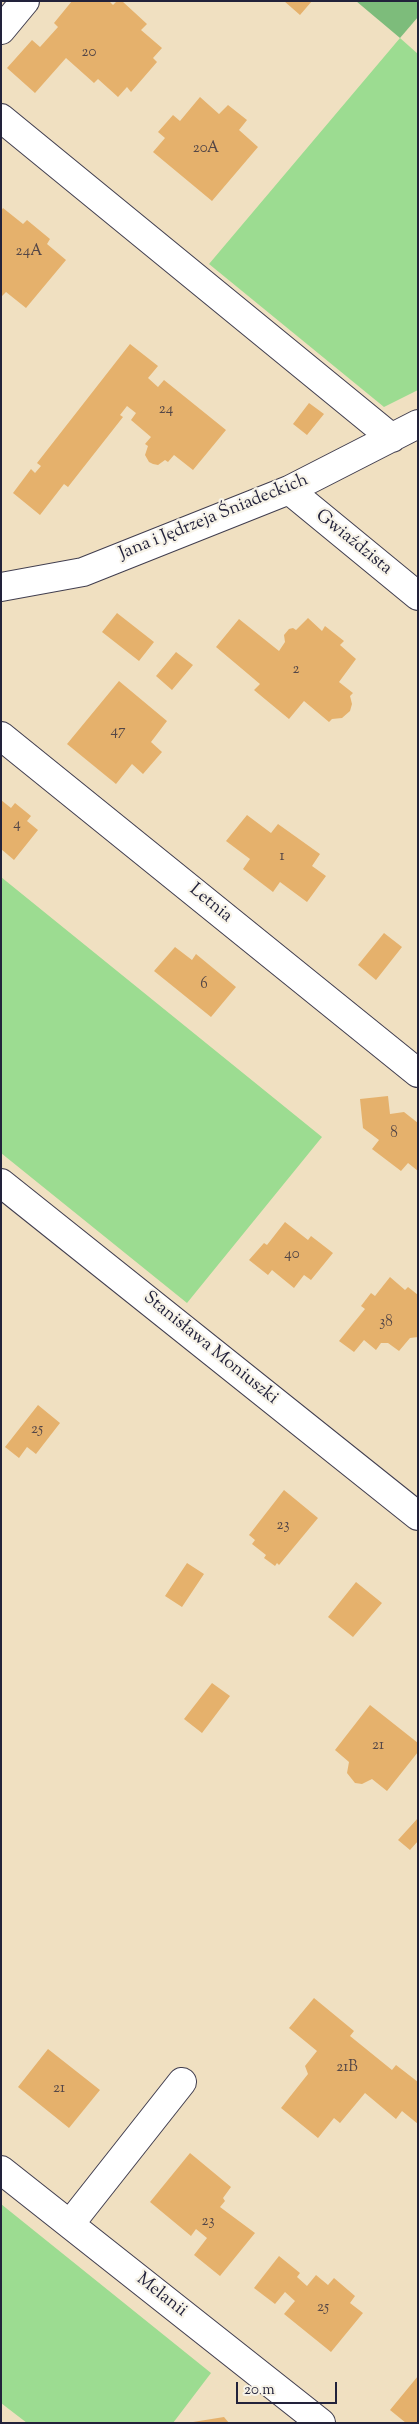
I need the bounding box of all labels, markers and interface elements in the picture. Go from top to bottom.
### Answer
house number: 20 [82,44,96,62]
house number: 20A [193,140,219,158]
house number: 24A [16,243,42,261]
house number: 24 [159,401,173,419]
street label: Jana i Jędrzeja Śniadeckich [116,470,312,566]
street label: Gwiaździsta [310,506,396,580]
house number: 2 [292,661,300,679]
house number: 47 [110,723,126,741]
house number: 4 [13,816,21,834]
house number: 1 [279,848,285,866]
street label: Letnia [184,880,236,928]
house number: 6 [200,976,208,994]
house number: 8 [390,1125,398,1143]
house number: 40 [284,1246,300,1264]
street label: Stanisława Moniuszki [138,1288,282,1410]
house number: 38 [379,1314,393,1332]
house number: 25 [31,1421,43,1439]
house number: 23 [276,1517,290,1535]
house number: 21 [372,1737,384,1755]
house number: 21B [336,2059,358,2077]
house number: 21 [53,2080,65,2098]
house number: 23 [201,2213,215,2231]
street label: Melanii [131,2269,191,2323]
house number: 25 [317,2299,329,2317]
scale bar [239,2372,340,2404]
text: 20 m [244,2380,275,2401]

